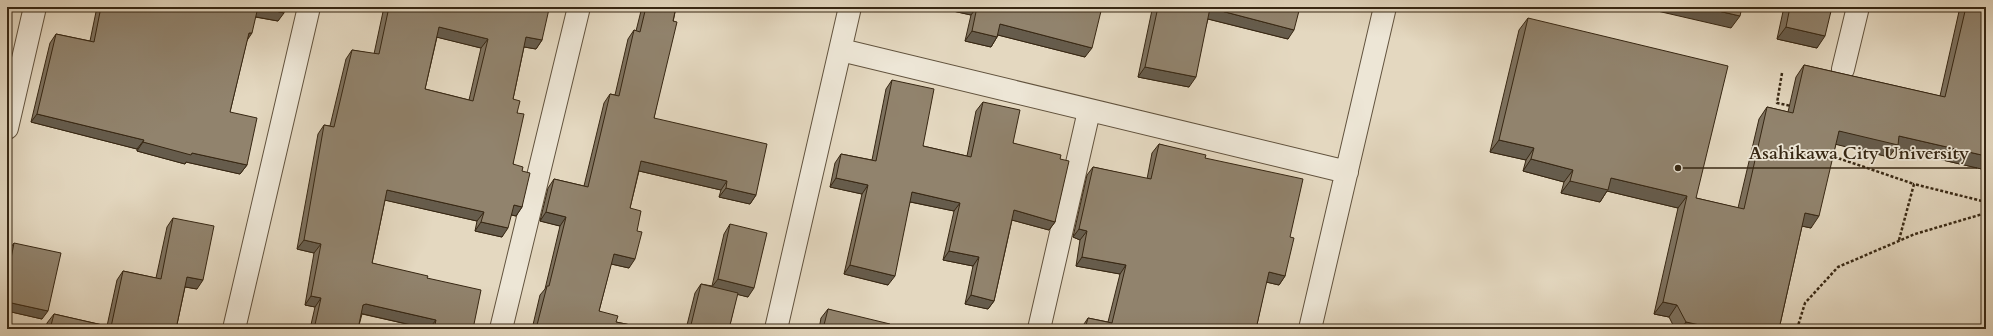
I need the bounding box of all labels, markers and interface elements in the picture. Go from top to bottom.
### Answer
callout: Asahikawa City University [1741,138,1977,168]
text: Asahikawa City University [1749,141,1970,166]

